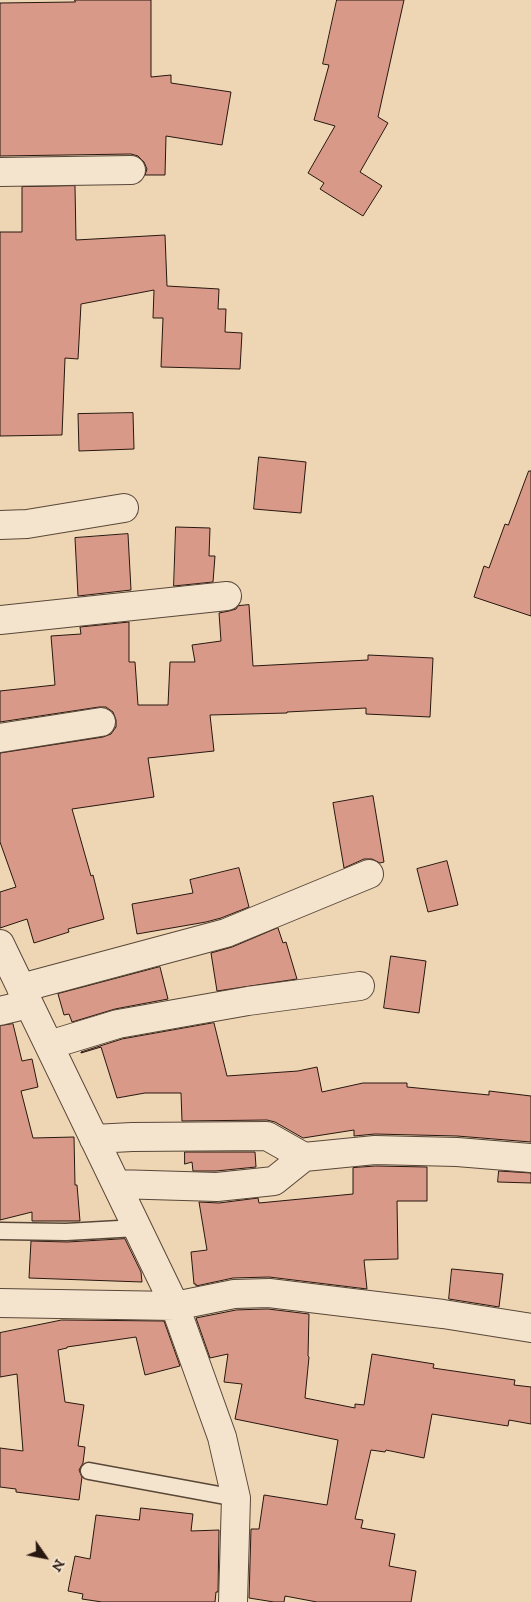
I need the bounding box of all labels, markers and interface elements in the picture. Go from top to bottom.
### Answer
north arrow [20,1532,70,1582]
text: N [47,1555,68,1575]

